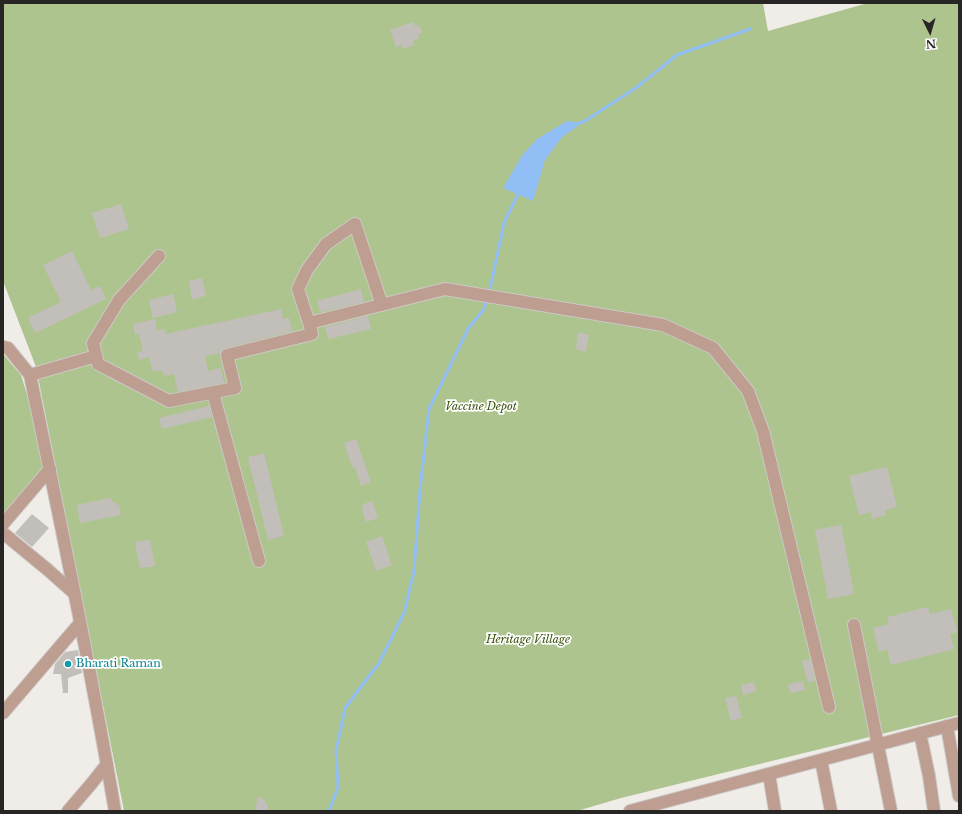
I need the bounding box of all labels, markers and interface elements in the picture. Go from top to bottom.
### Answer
north arrow [910,12,950,52]
text: N [925,37,937,51]
park label: Vaccine Depot [445,400,517,414]
park label: Heritage Village [486,633,570,647]
place label: Bharati Raman [76,657,161,671]
marker: Bharati Raman [63,659,73,669]

